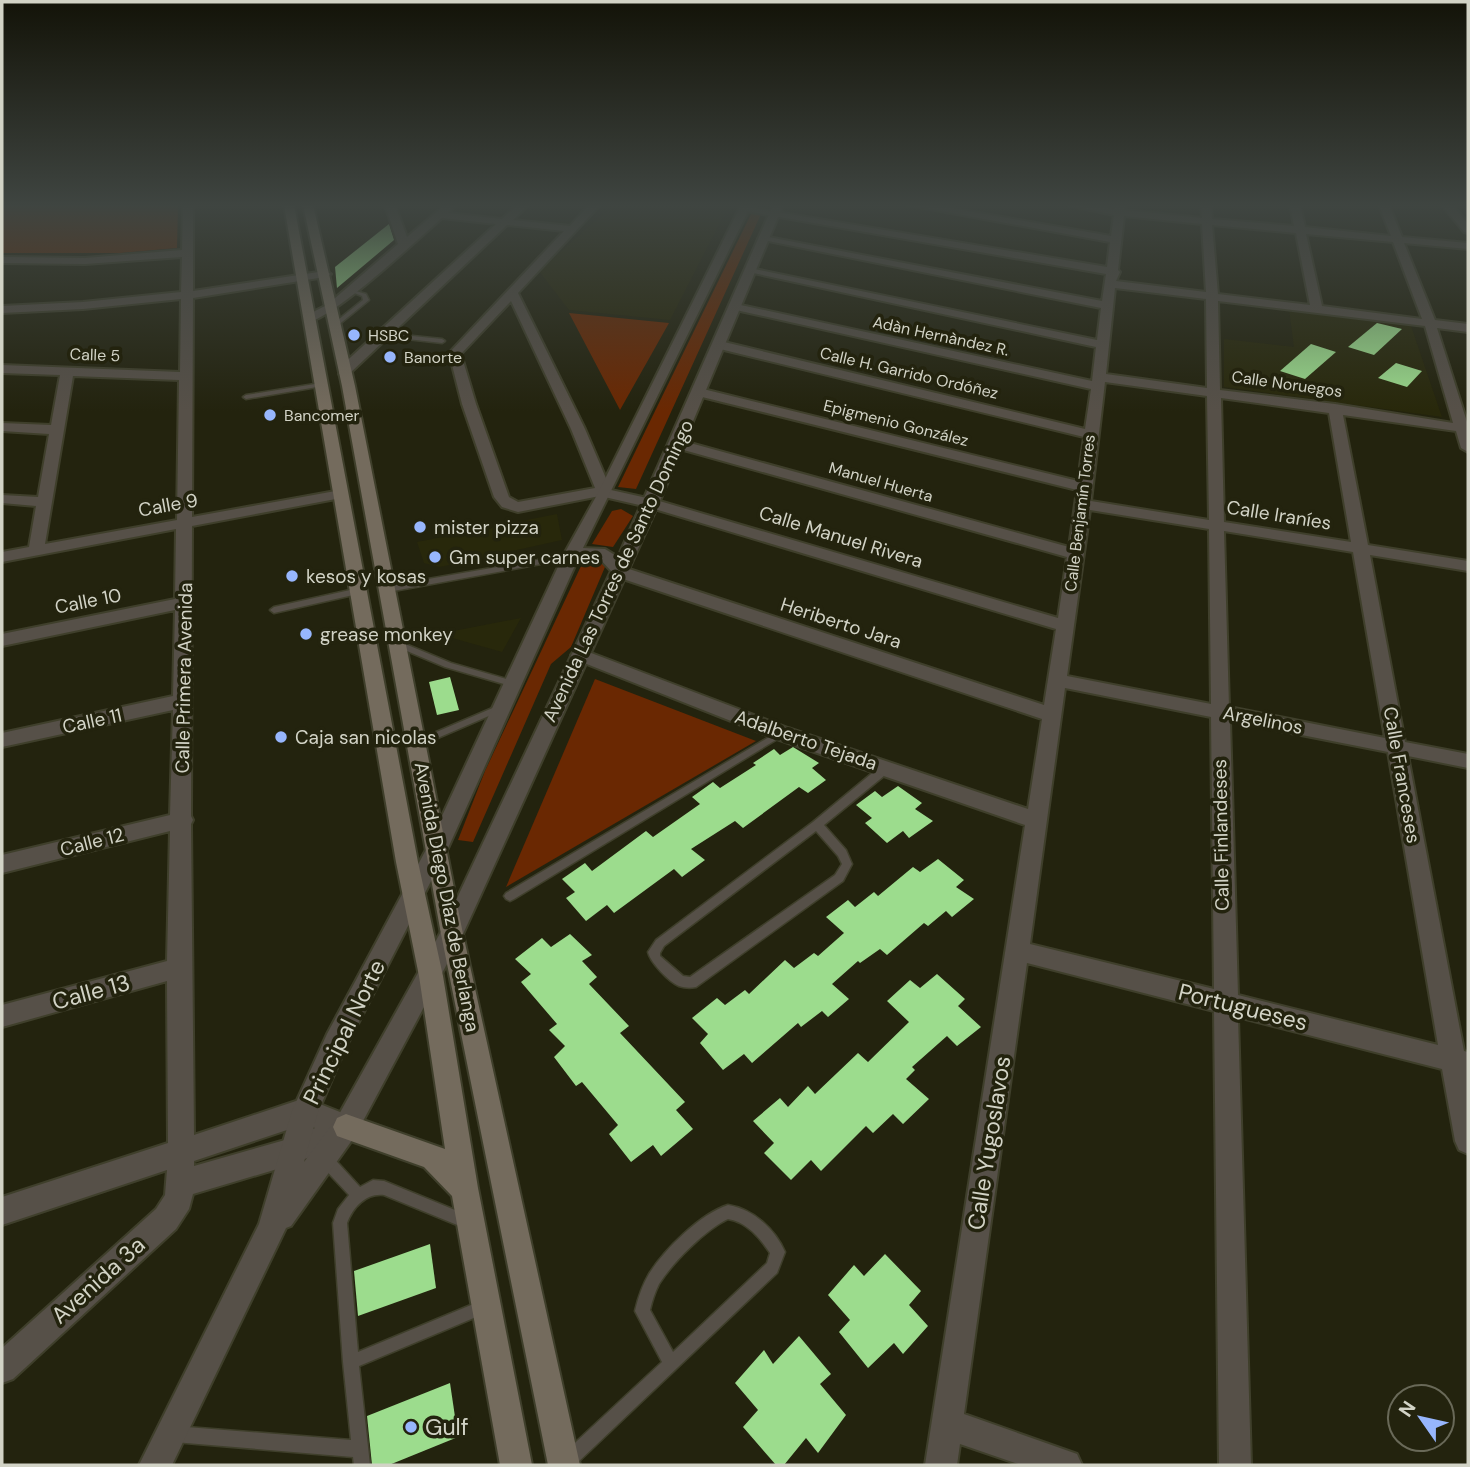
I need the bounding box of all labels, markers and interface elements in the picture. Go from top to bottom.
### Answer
street label: Adàn Hernàndez R. [871,311,1011,361]
place label: HSBC [368,325,409,346]
marker: HSBC [346,327,362,343]
street label: Calle H. Garrido Ordóñez [818,342,1000,404]
street label: Calle 5 [69,344,121,366]
place label: Banorte [404,347,462,368]
marker: Banorte [382,349,398,365]
street label: Calle Noruegos [1230,366,1344,402]
street label: Epigmenio González [821,395,971,451]
place label: Bancomer [284,405,360,426]
marker: Bancomer [262,407,278,423]
street label: Avenida Las Torres de Santo Domingo [537,416,699,726]
street label: Calle Benjamín Torres [1060,433,1100,593]
street label: Manuel Huerta [826,457,936,507]
street label: Calle 9 [136,487,200,523]
street label: Calle Iraníes [1225,494,1333,536]
street label: Calle Manuel Rivera [756,500,926,574]
place label: mister pizza [434,515,539,540]
marker: mister pizza [412,519,428,535]
place label: Gm super carnes [449,545,600,570]
marker: Gm super carnes [427,549,443,565]
place label: kesos y kosas [306,564,426,589]
marker: kesos y kosas [284,568,300,584]
street label: Calle 10 [53,582,123,620]
street label: Calle Primera Avenida [170,582,198,774]
street label: Heriberto Jara [777,592,905,654]
place label: grease monkey [320,622,453,647]
marker: grease monkey [298,626,314,642]
street label: Argelinos [1221,700,1305,740]
street label: Calle 11 [60,703,124,739]
street label: Adalberto Tejada [732,704,880,776]
street label: Calle Franceses [1378,705,1426,845]
place label: Caja san nicolas [295,725,437,750]
marker: Caja san nicolas [273,729,289,745]
street label: Calle Finlandeses [1207,759,1235,911]
street label: Avenida Diego Díaz de Berlanga [409,760,485,1034]
street label: Calle 12 [57,822,127,862]
street label: Principal Norte [296,955,392,1109]
street label: Calle 13 [49,967,133,1017]
street label: Portugueses [1175,976,1311,1038]
street label: Calle Yugoslavos [960,1054,1018,1232]
street label: Avenida 3a [45,1230,151,1330]
north arrow [1386,1383,1456,1453]
text: N [1393,1396,1422,1422]
place label: Gulf [425,1412,469,1442]
marker: Gulf [403,1419,419,1435]

